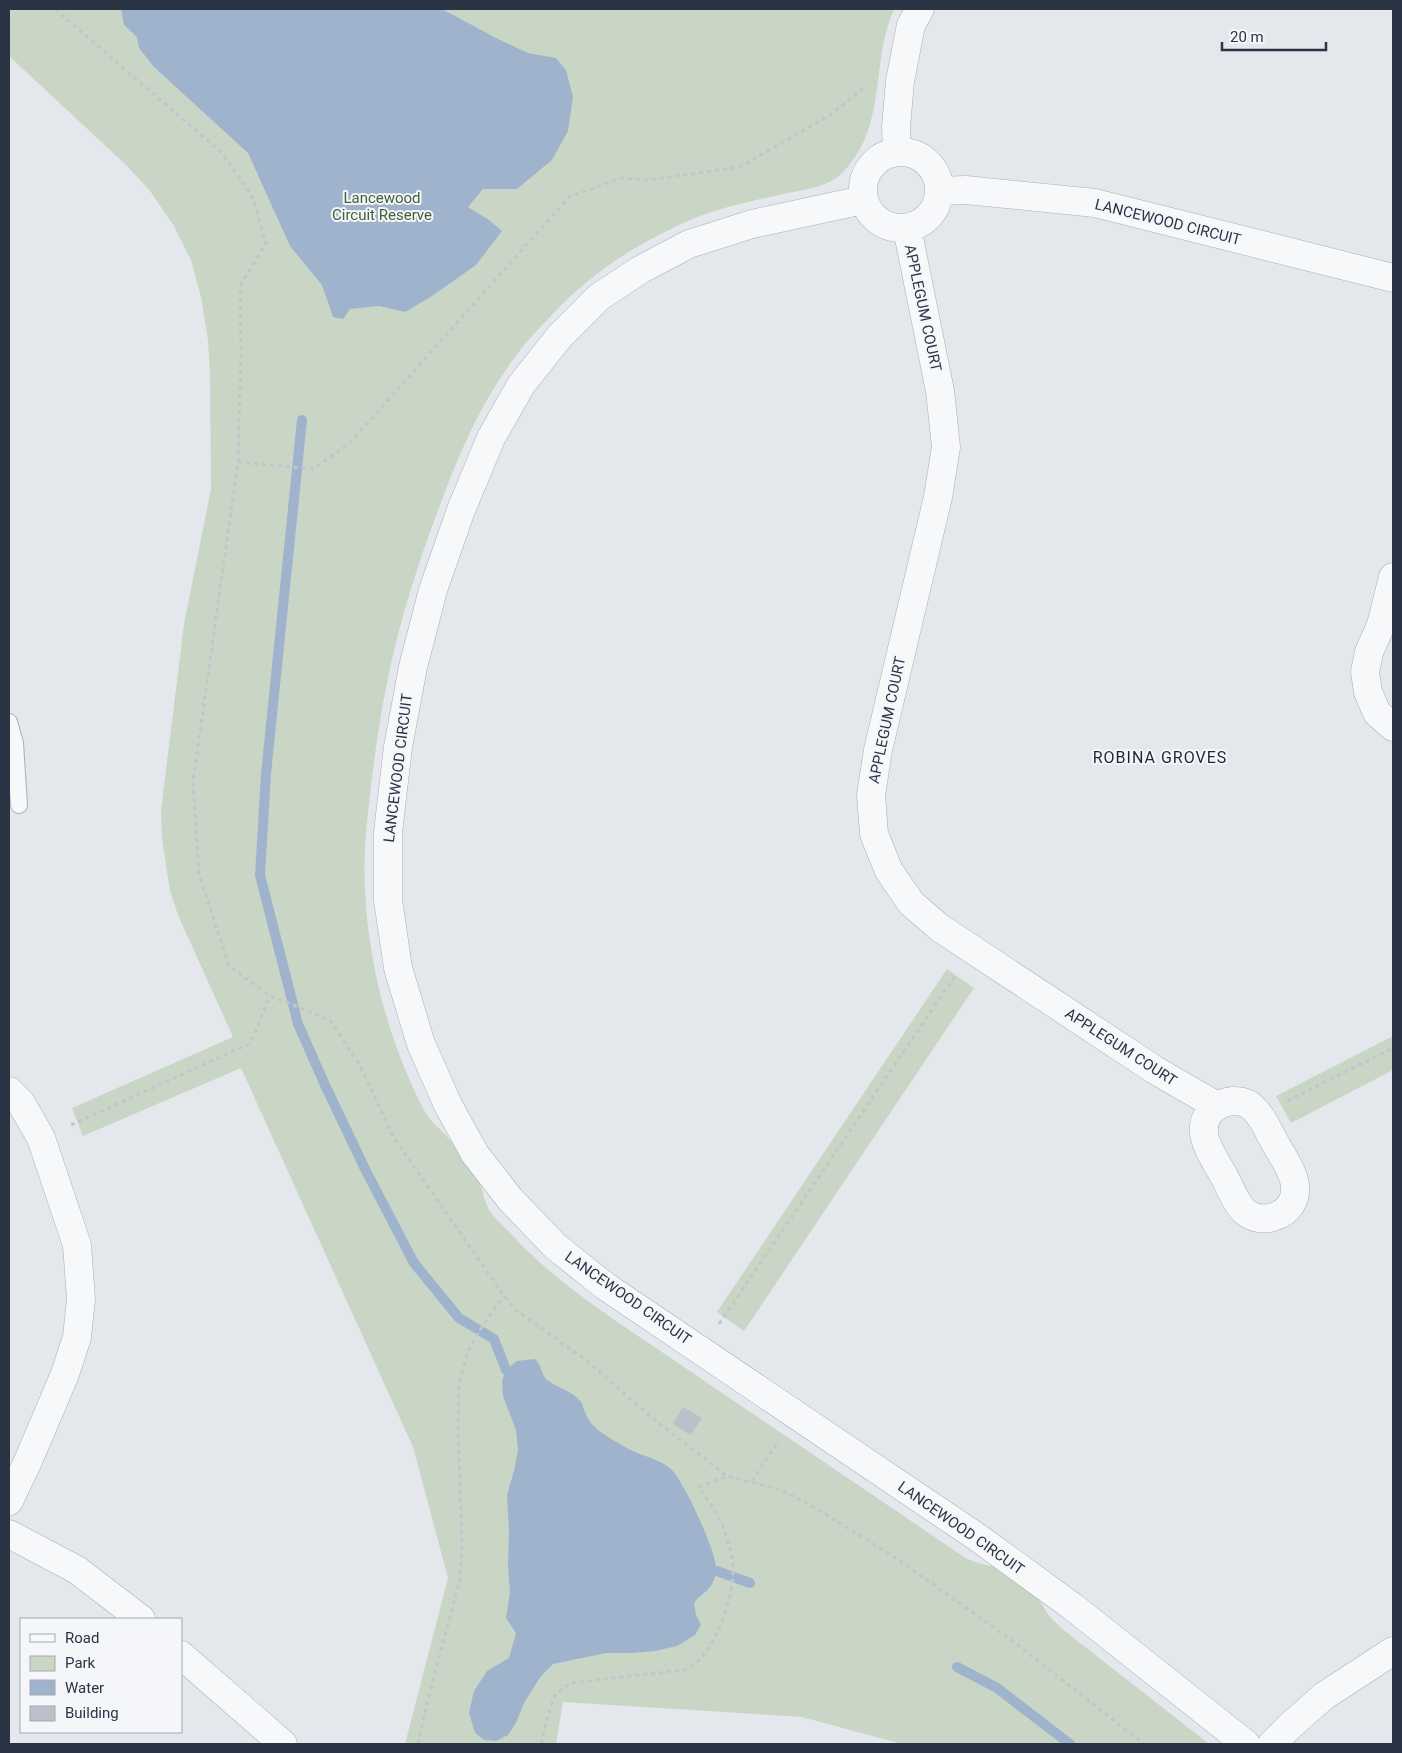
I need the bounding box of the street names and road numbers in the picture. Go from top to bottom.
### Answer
street label: LANCEWOOD CIRCUIT [1093,195,1243,249]
street label: APPLEGUM COURT [901,243,945,373]
street label: APPLEGUM COURT [865,655,909,785]
street label: LANCEWOOD CIRCUIT [380,692,416,843]
street label: APPLEGUM COURT [1062,1004,1180,1090]
street label: LANCEWOOD CIRCUIT [561,1248,695,1348]
street label: LANCEWOOD CIRCUIT [894,1478,1028,1578]

